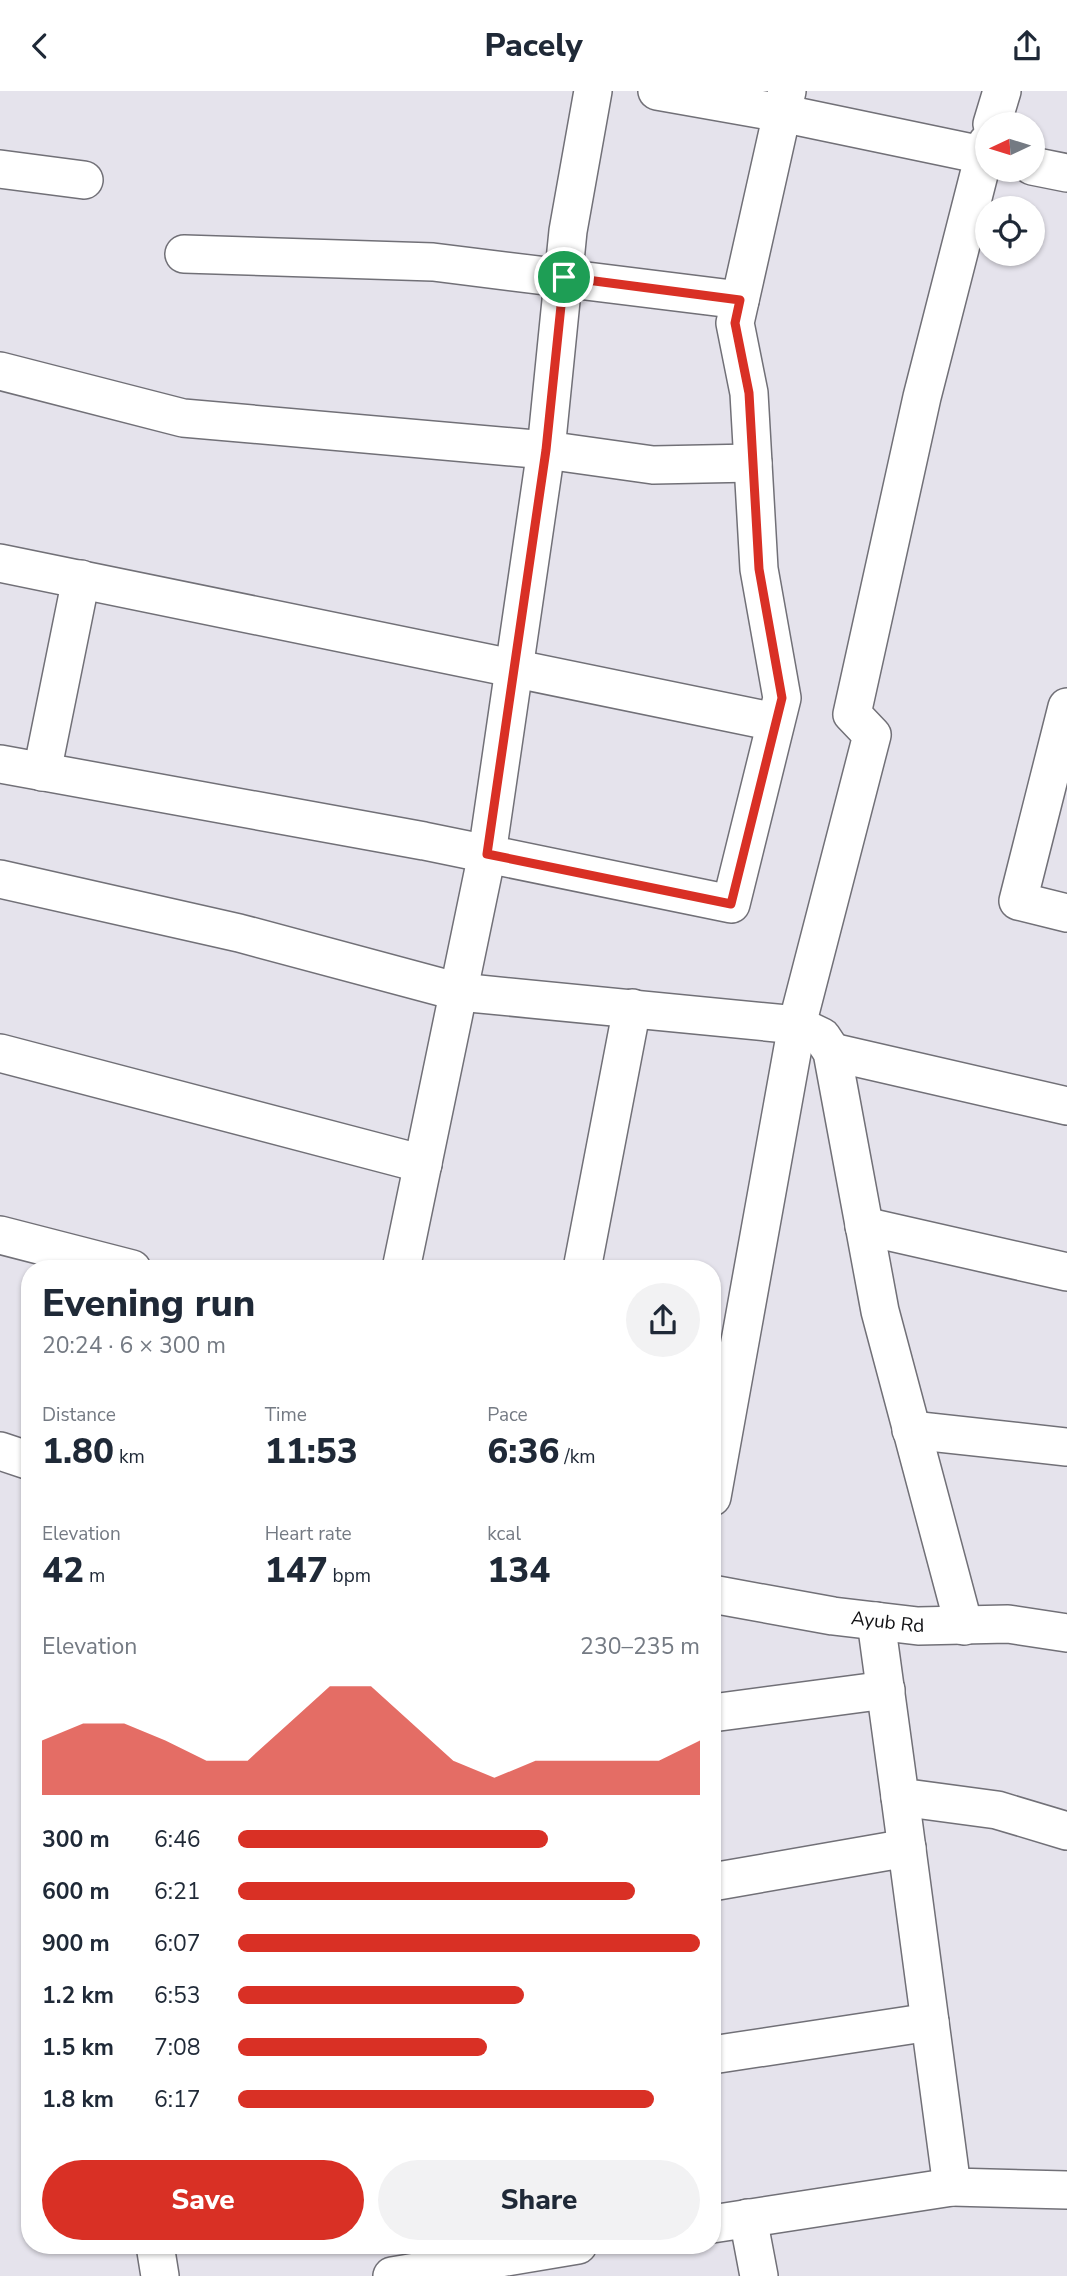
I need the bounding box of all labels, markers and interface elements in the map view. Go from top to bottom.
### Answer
text: Pacely [484,24,583,67]
icon: back [21,27,59,65]
icon: share [1008,27,1046,65]
north arrow [975,112,1045,182]
map controls [975,112,1045,266]
button: locate [975,196,1045,266]
pin [534,247,594,307]
icon: arrive [545,258,583,296]
text: Evening run [42,1278,255,1329]
button: share [626,1283,700,1357]
text: 20:24 · 6 × 300 m [42,1330,226,1361]
text: Distance [42,1402,116,1428]
text: Time [265,1402,307,1428]
text: Pace [487,1402,528,1428]
text: 1.80 [42,1428,114,1475]
text: 11:53 [265,1428,358,1475]
text: 6:36 [487,1428,559,1475]
text: km [114,1444,145,1470]
text: /km [559,1444,595,1470]
text: Elevation [42,1521,121,1547]
text: Heart rate [265,1521,352,1547]
text: kcal [487,1521,521,1547]
text: 42 [42,1547,84,1594]
text: 147 [265,1547,328,1594]
text: 134 [487,1547,550,1594]
text: m [84,1563,105,1589]
text: bpm [328,1563,371,1589]
street label: Ayub Rd [850,1605,924,1639]
text: Elevation [42,1631,137,1662]
text: 230–235 m [580,1631,700,1662]
text: 300 m [42,1824,110,1855]
text: 6:46 [154,1824,201,1855]
text: 600 m [42,1876,110,1907]
text: 6:21 [154,1876,201,1907]
text: 900 m [42,1928,110,1959]
text: 6:07 [154,1928,201,1959]
text: 1.2 km [42,1980,114,2011]
text: 6:53 [154,1980,201,2011]
text: 1.5 km [42,2032,114,2063]
text: 7:08 [154,2032,201,2063]
text: 1.8 km [42,2084,114,2115]
text: 6:17 [154,2084,201,2115]
button: Save [42,2160,364,2240]
button: Share [378,2160,700,2240]

